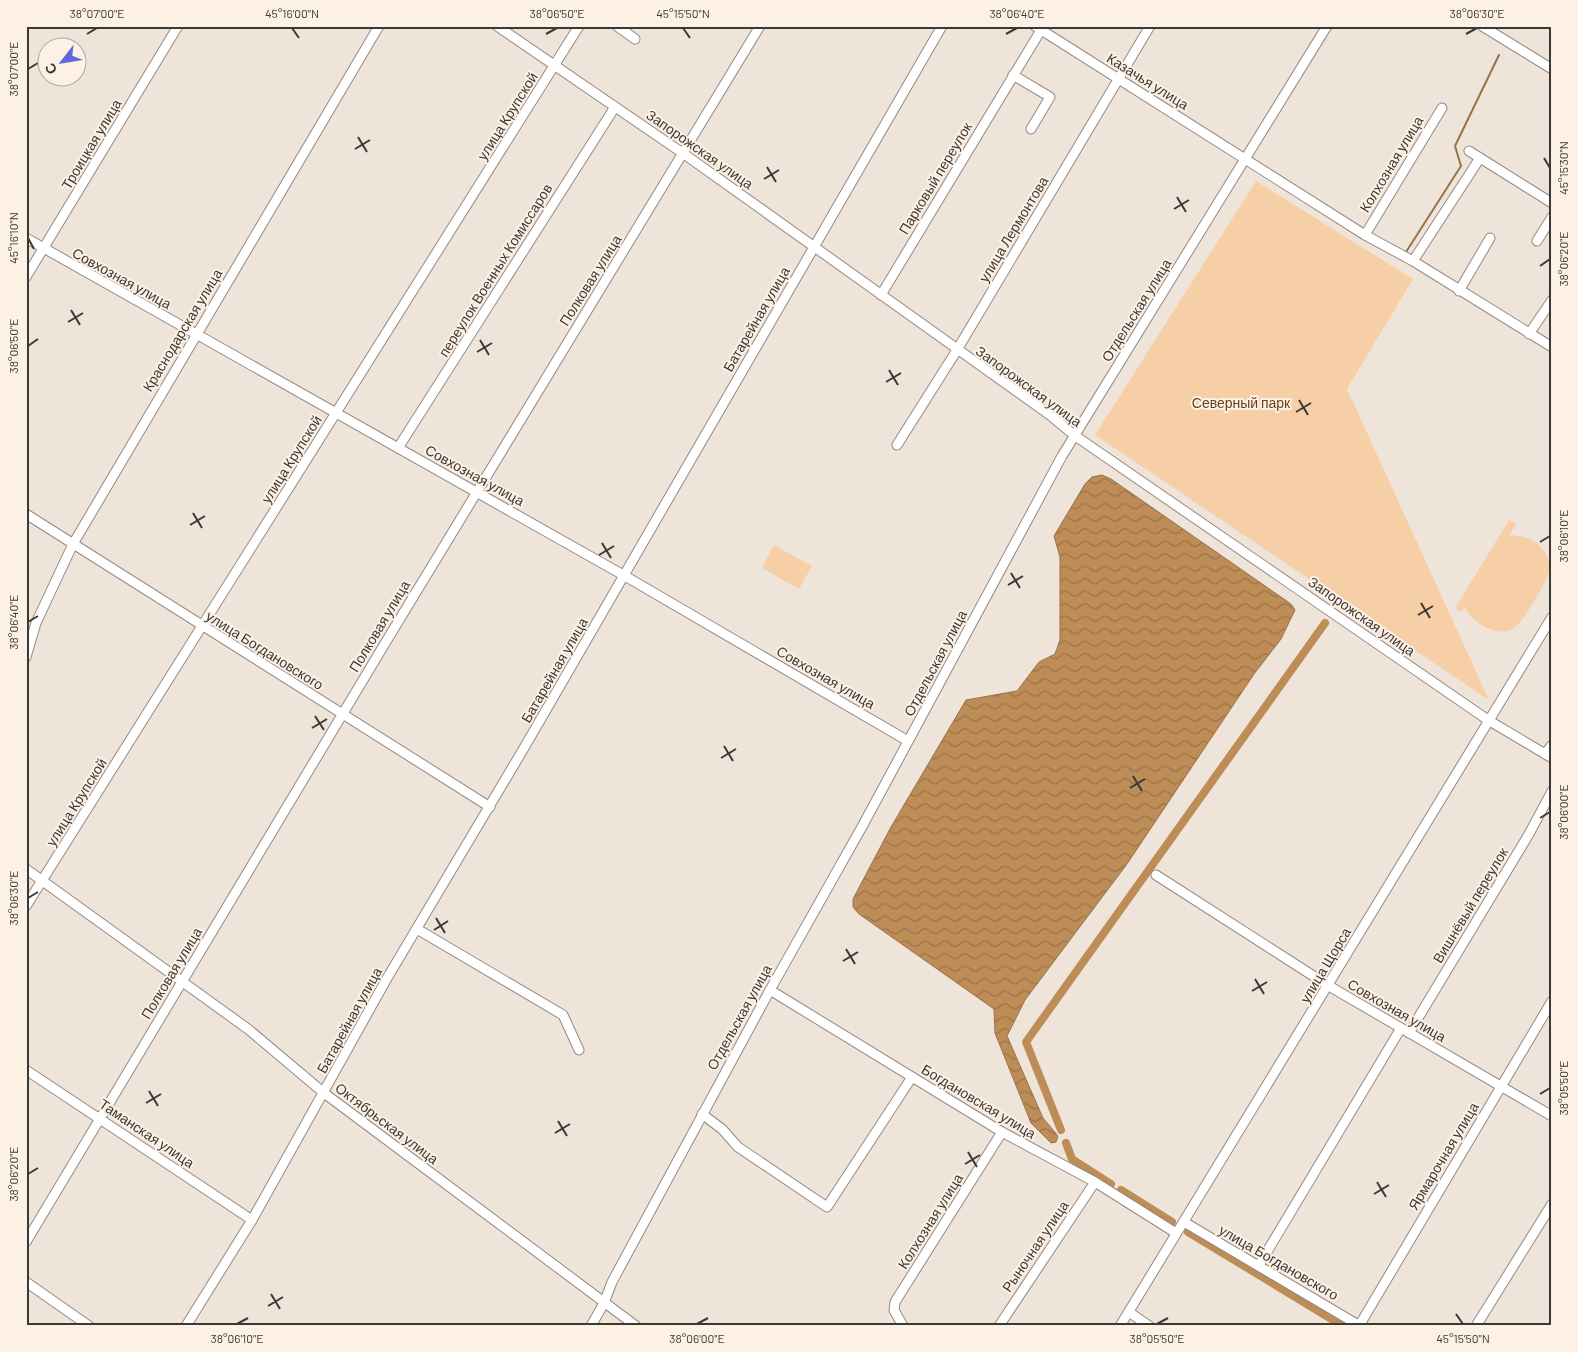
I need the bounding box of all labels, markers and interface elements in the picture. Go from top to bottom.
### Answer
text: 38°07'00"E [69,6,125,20]
text: 45°16'00"N [265,6,319,20]
text: 38°06'50"E [530,6,584,20]
text: 45°15'50"N [656,6,710,20]
text: 38°06'40"E [989,6,1045,20]
text: 38°06'30"E [1450,6,1504,20]
north arrow [38,38,88,88]
text: 38°07'00"E [6,41,20,97]
street label: Казачья улица [1104,49,1192,113]
text: С [41,60,60,78]
street label: улица Крупской [473,69,541,163]
street label: Троицкая улица [57,96,125,192]
street label: Запорожская улица [643,106,757,192]
street label: Колхозная улица [1356,113,1426,215]
street label: Парковый переулок [895,118,976,237]
text: 45°15'30"N [1556,141,1570,195]
street label: улица Лермонтова [975,173,1051,285]
street label: переулок Военных Комиссаров [435,180,555,360]
text: 45°16'10"N [6,212,20,264]
street label: Полковая улица [555,231,625,328]
text: 38°06'20"E [1556,231,1570,287]
street label: Совхозная улица [70,244,175,312]
street label: Отдельская улица [1098,255,1175,364]
street label: Батарейная улица [719,263,793,375]
street label: Краснодарская улица [139,266,225,394]
text: 38°06'50"E [6,319,20,373]
street label: Запорожская улица [973,342,1085,430]
park label: Северный парк [1192,394,1291,411]
street label: улица Крупской [257,412,325,506]
street label: Совхозная улица [423,441,528,509]
text: 38°06'10"E [1556,510,1570,562]
street label: Запорожская улица [1305,573,1419,659]
street label: Полковая улица [345,577,413,675]
text: 38°06'40"E [6,594,20,650]
street label: улица Богдановского [203,607,327,693]
street label: Отдельская улица [900,607,970,719]
street label: Батарейная улица [517,614,591,726]
street label: Совхозная улица [774,642,878,712]
street label: улица Крупской [42,755,110,849]
text: 38°06'00"E [1556,784,1570,840]
street label: Вишнёвый переулок [1429,843,1512,966]
text: 38°06'30"E [6,871,20,925]
street label: Полковая улица [137,924,205,1022]
street label: улица Щорса [1296,924,1354,1006]
street label: Отдельская улица [703,961,775,1073]
street label: Батарейная улица [313,964,385,1076]
street label: Совхозная улица [1345,975,1449,1045]
street label: Богдановская улица [919,1060,1039,1142]
text: 38°05'50"E [1556,1061,1570,1115]
street label: Октябрьская улица [332,1079,442,1167]
street label: Таманская улица [96,1095,198,1171]
street label: Ярмарочная улица [1404,1099,1482,1213]
text: 38°06'20"E [6,1146,20,1202]
street label: Колхозная улица [894,1170,966,1272]
street label: Рыночная улица [998,1197,1072,1295]
street label: улица Богдановского [1216,1221,1342,1303]
text: 38°06'10"E [211,1331,263,1345]
text: 38°06'00"E [669,1331,725,1345]
text: 38°05'50"E [1130,1331,1184,1345]
text: 45°15'50"N [1436,1331,1490,1345]

